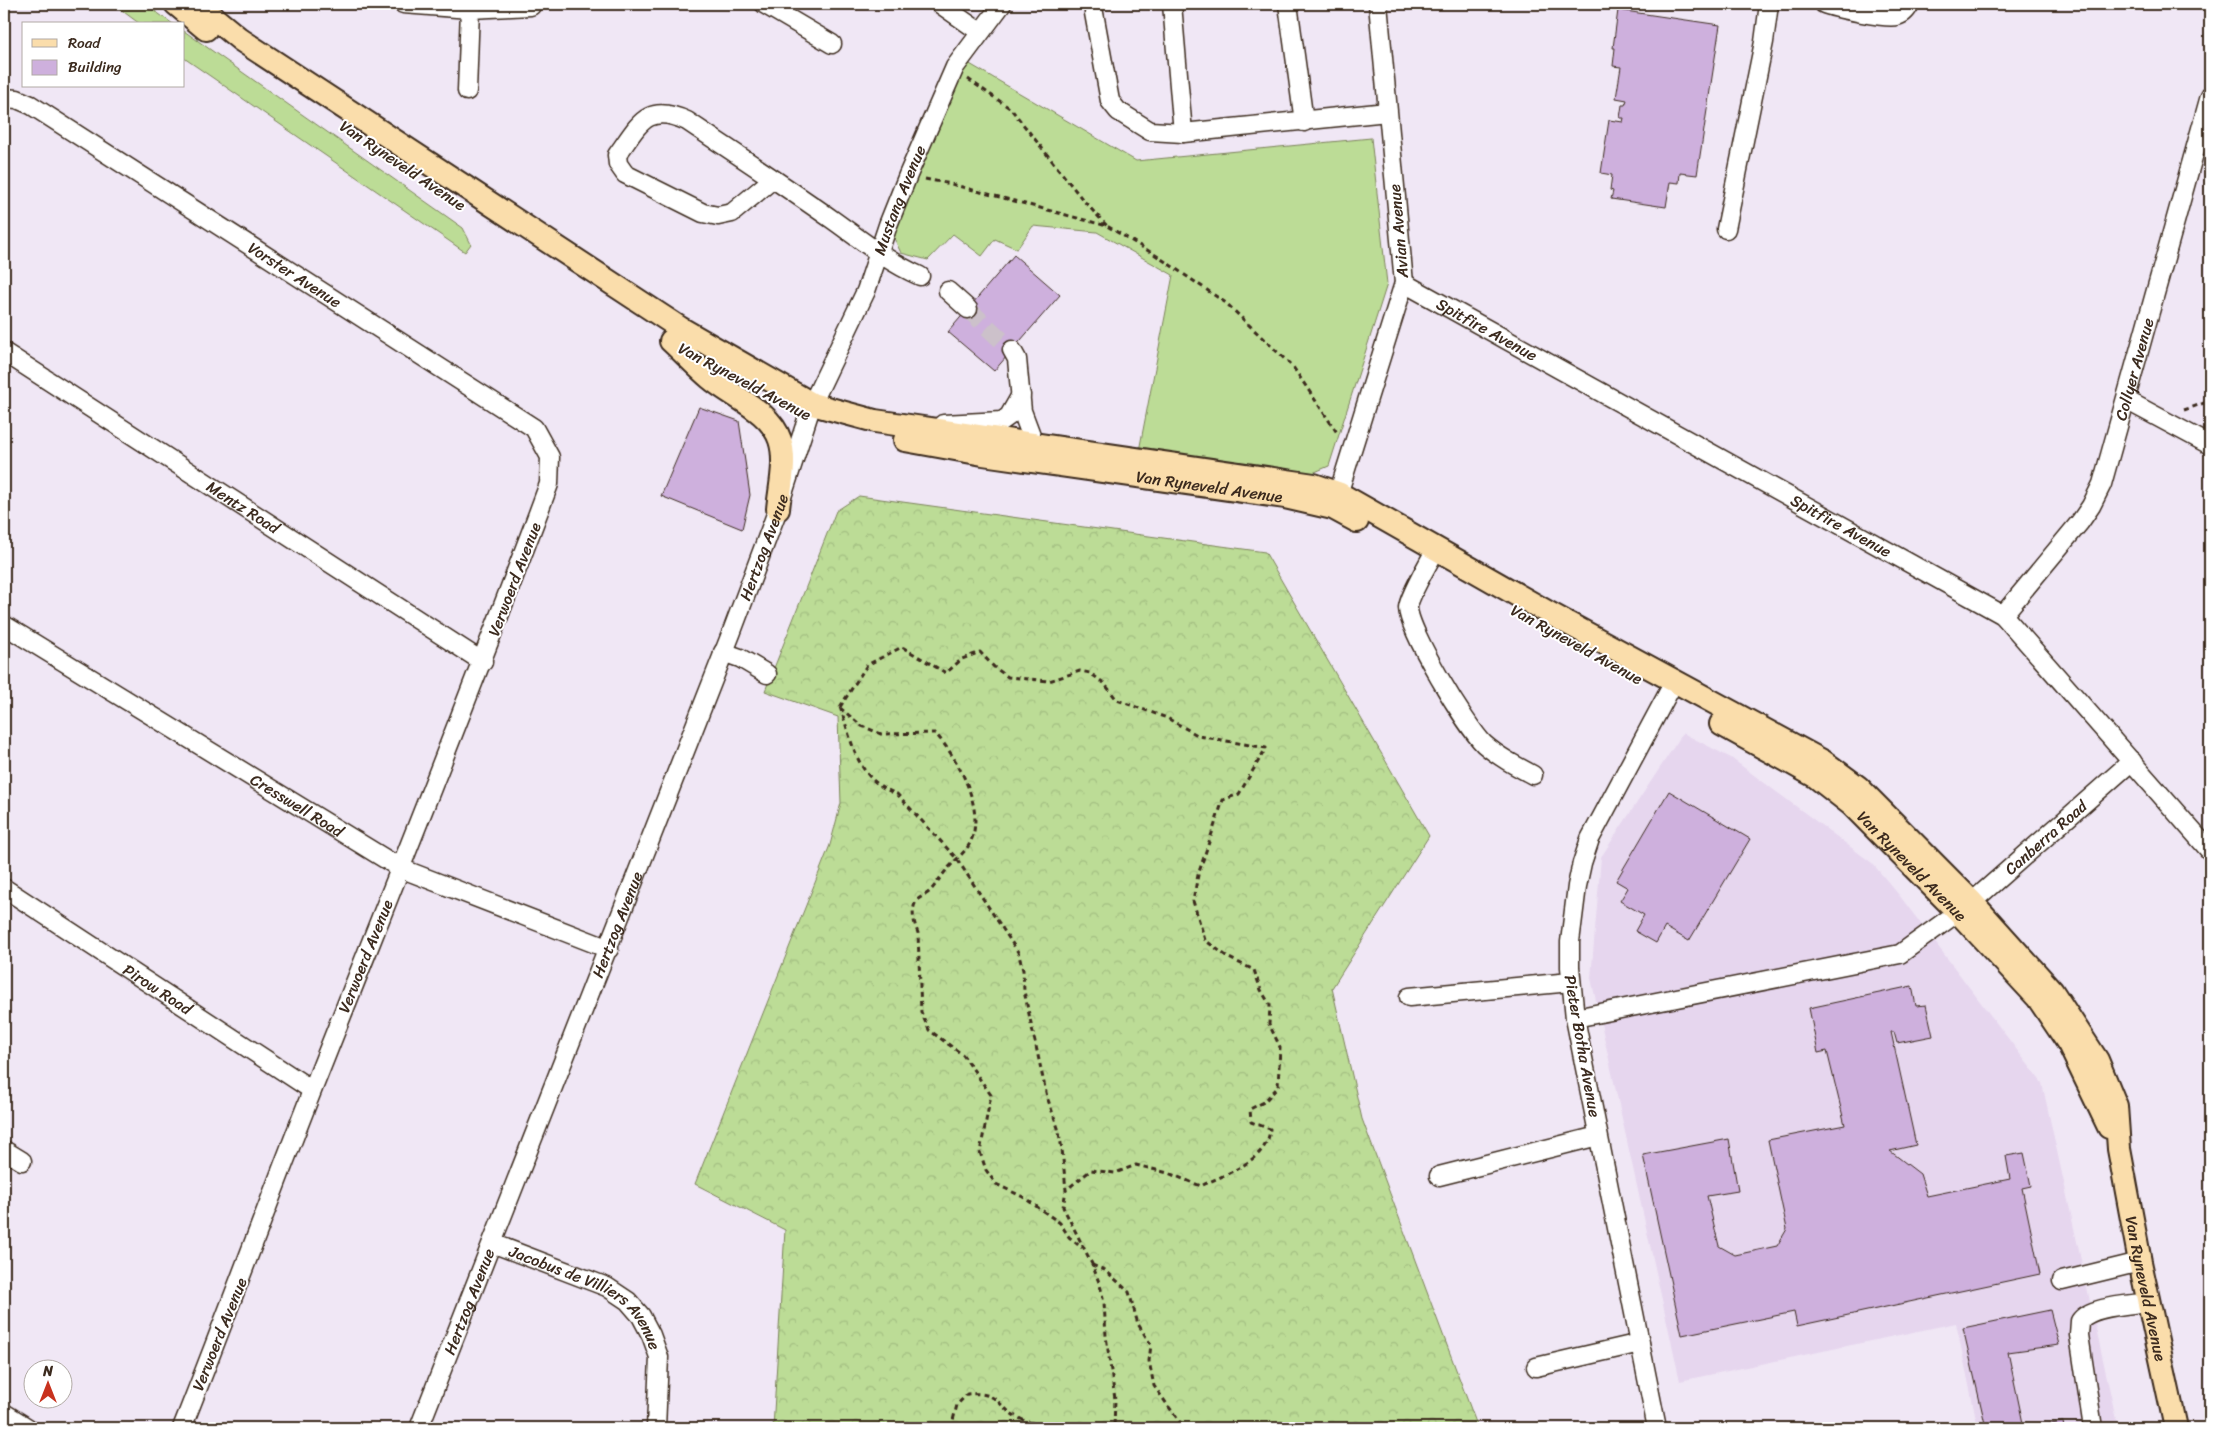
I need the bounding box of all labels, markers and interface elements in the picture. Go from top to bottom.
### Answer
legend [22,22,185,88]
text: Road [68,30,101,56]
text: Building [68,54,122,80]
street label: Van Ryneveld Avenue [333,112,472,219]
street label: Mustang Avenue [865,141,934,259]
street label: Avian Avenue [1380,183,1417,280]
street label: Vorster Avenue [242,234,348,316]
street label: Spitfire Avenue [1431,290,1543,369]
street label: Collyer Avenue [2106,314,2163,424]
street label: Van Ryneveld Avenue [673,334,817,429]
street label: Van Ryneveld Avenue [1134,462,1285,512]
street label: Mentz Road [200,473,287,543]
street label: Spitfire Avenue [1785,486,1897,566]
street label: Hertzog Avenue [731,490,797,605]
street label: Verwoerd Avenue [479,518,550,640]
street label: Van Ryneveld Avenue [1505,596,1649,693]
street label: Cresswell Road [244,765,351,846]
street label: Canberra Road [1998,792,2095,883]
street label: Van Ryneveld Avenue [1850,803,1974,929]
street label: Hertzog Avenue [583,867,651,982]
street label: Verwoerd Avenue [330,895,402,1017]
street label: Pirow Road [117,956,200,1024]
street label: Pieter Botha Avenue [1556,973,1609,1120]
street label: Van Ryneveld Avenue [2117,1214,2175,1364]
street label: Jacobus de Villiers Avenue [504,1237,669,1354]
street label: Hertzog Avenue [435,1244,503,1359]
street label: Verwoerd Avenue [184,1273,256,1395]
text: N [42,1359,53,1384]
north arrow [22,1360,72,1410]

